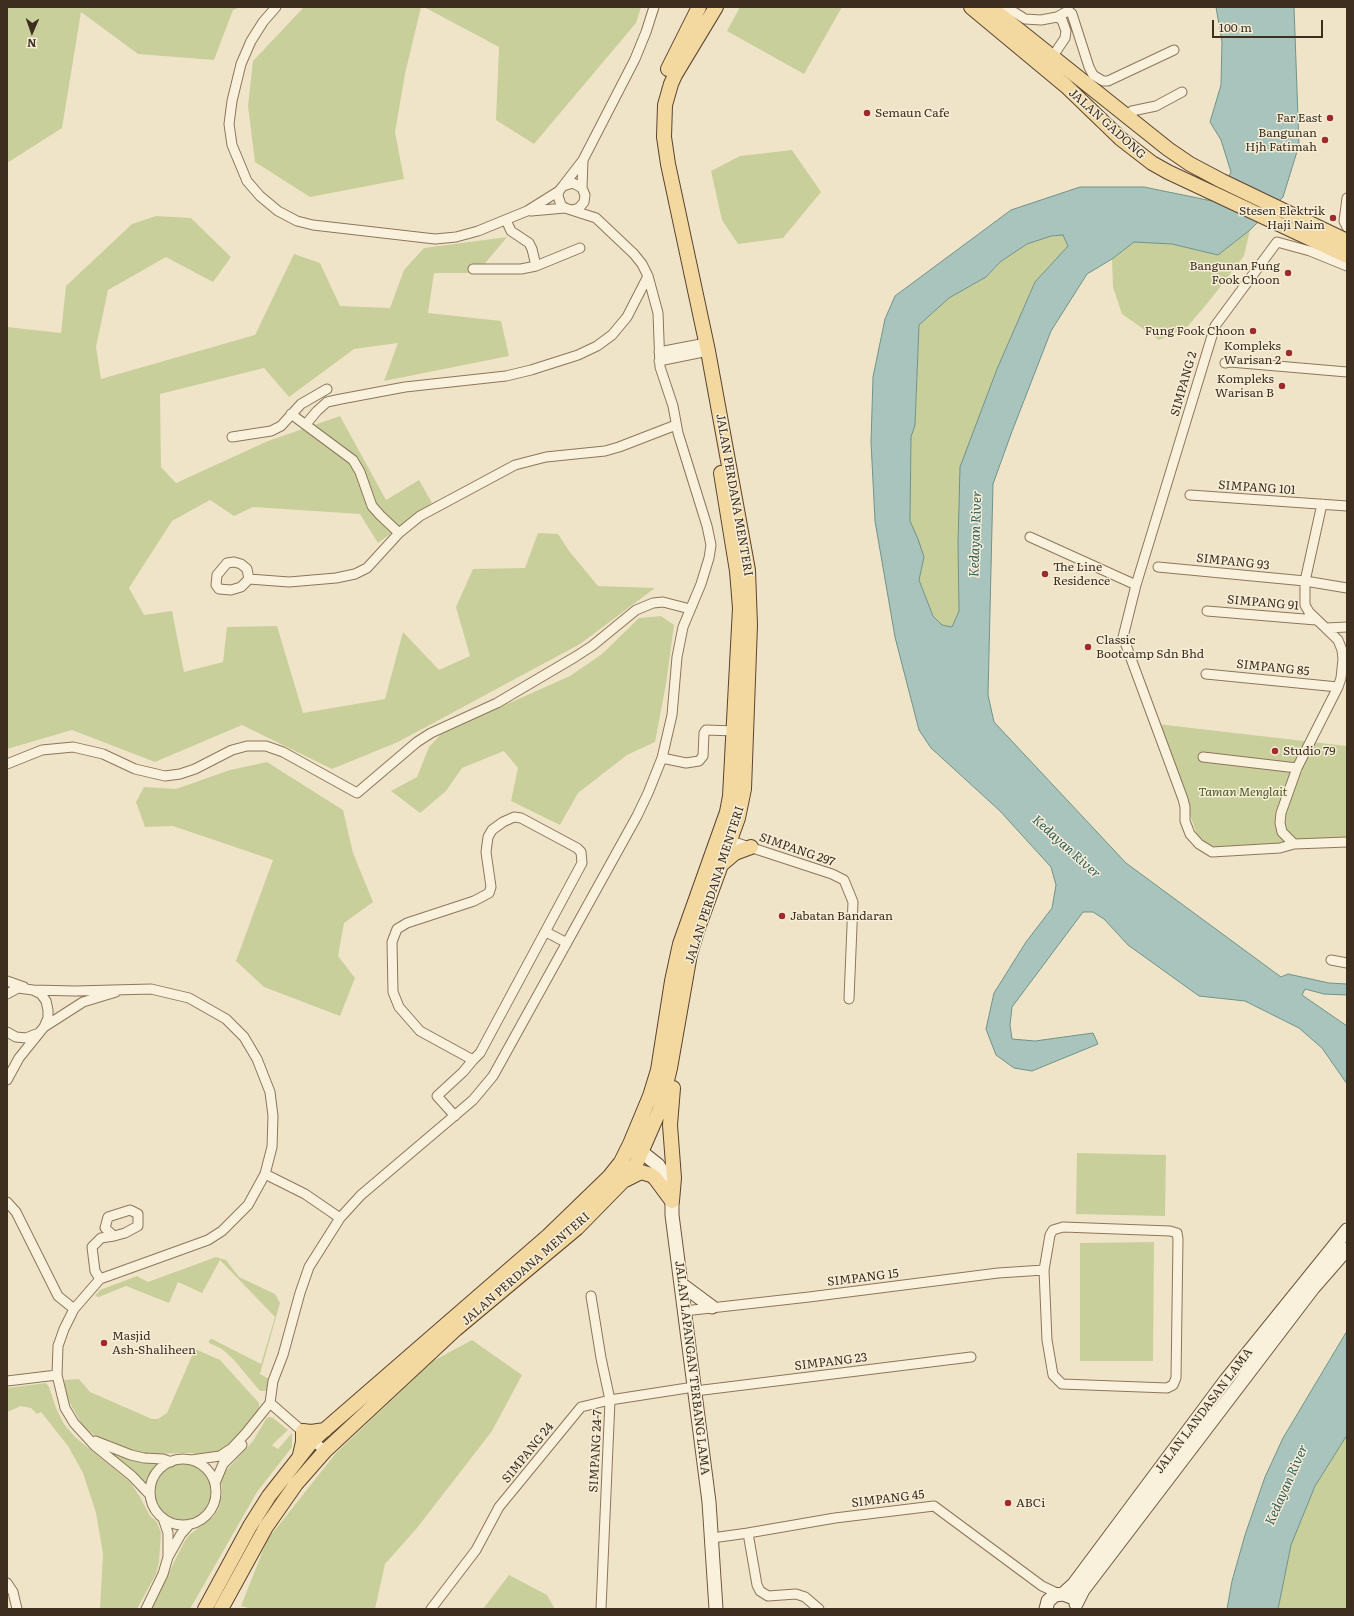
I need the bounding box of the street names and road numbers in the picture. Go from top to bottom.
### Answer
street label: JALAN GADONG [1066,86,1148,162]
street label: SIMPANG 2 [1168,350,1200,418]
street label: JALAN PERDANA MENTERI [713,413,755,577]
street label: SIMPANG 101 [1218,478,1296,498]
street label: SIMPANG 93 [1196,551,1270,573]
street label: SIMPANG 91 [1227,593,1299,613]
street label: SIMPANG 85 [1236,657,1310,679]
street label: JALAN PERDANA MENTERI [683,804,747,966]
street label: SIMPANG 297 [757,830,837,870]
street label: JALAN PERDANA MENTERI [459,1209,593,1329]
street label: JALAN LAPANGAN TERBANG LAMA [672,1260,712,1476]
street label: SIMPANG 15 [827,1266,899,1290]
street label: JALAN LANDASAN LAMA [1152,1346,1256,1476]
street label: SIMPANG 23 [794,1350,868,1374]
street label: SIMPANG 24-7 [587,1409,605,1493]
street label: SIMPANG 24 [499,1420,557,1486]
street label: SIMPANG 45 [851,1487,925,1511]

